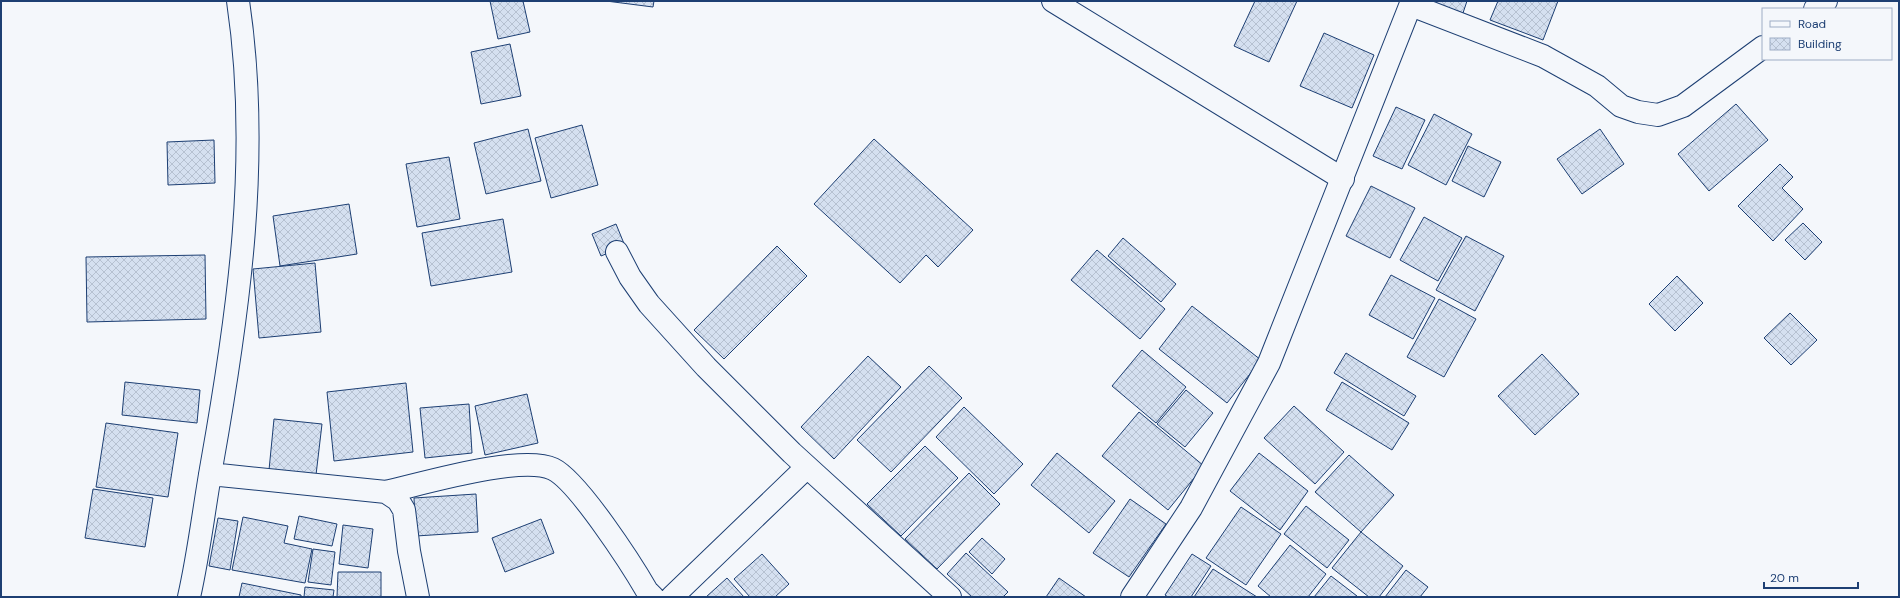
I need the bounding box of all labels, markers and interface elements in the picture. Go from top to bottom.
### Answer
legend [1762,8,1892,60]
text: Road [1798,16,1826,32]
text: Building [1798,36,1842,52]
scale bar [1764,564,1858,590]
text: 20 m [1770,570,1799,586]

